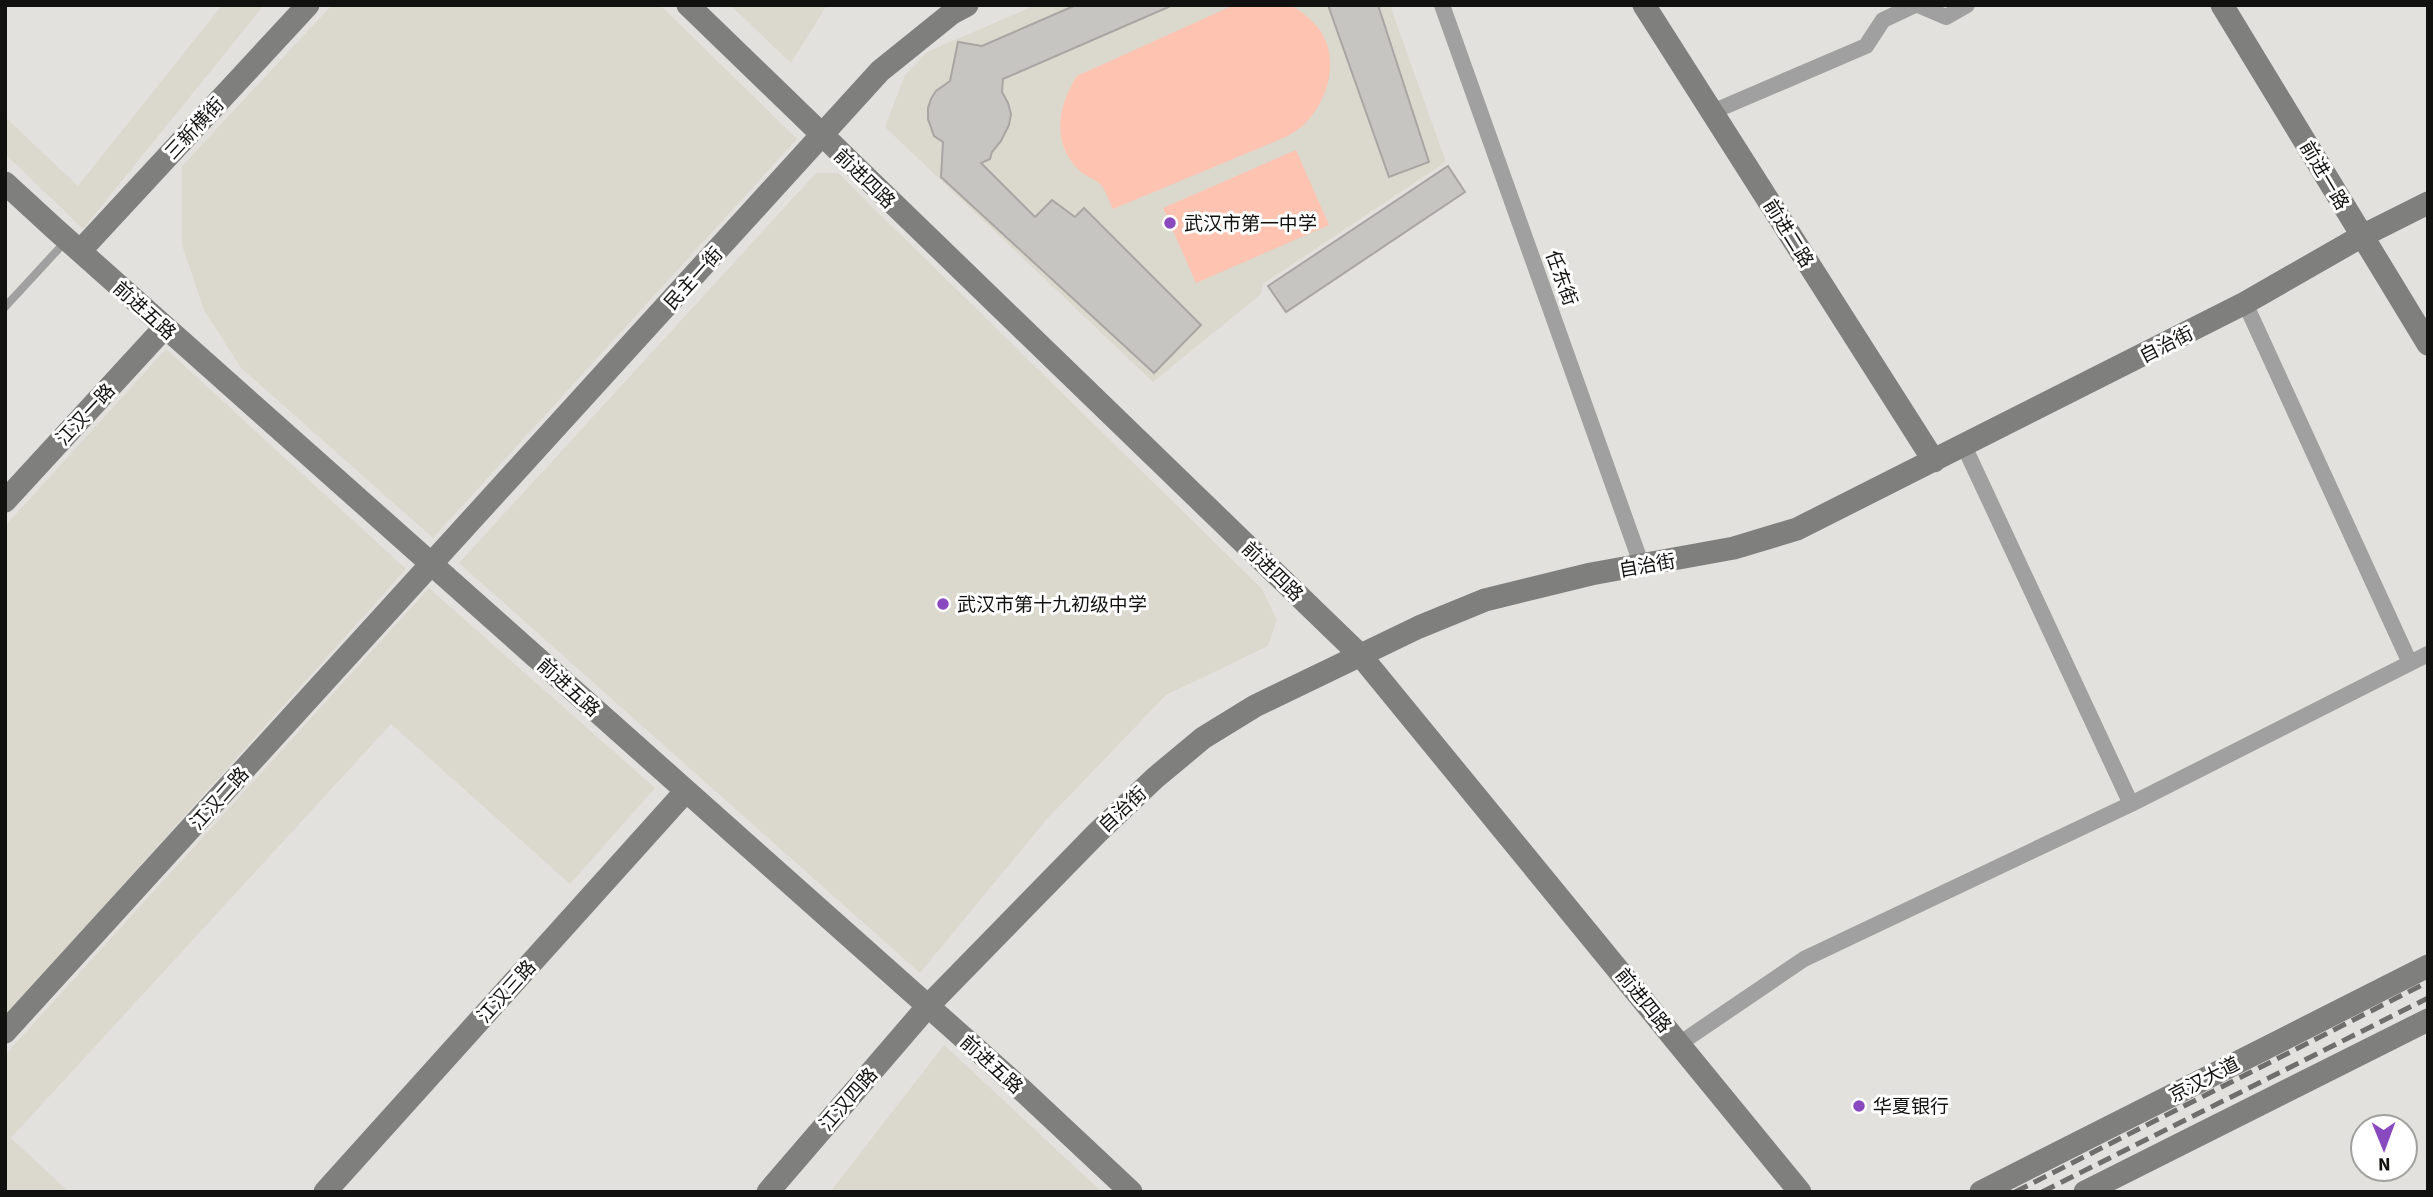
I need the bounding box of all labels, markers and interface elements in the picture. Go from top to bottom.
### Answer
street label: 三新横街 [159,92,231,166]
street label: 前进一路 [2293,136,2355,215]
street label: 前进四路 [827,143,901,215]
street label: 前进二路 [1756,194,1819,273]
place label: 武汉市第一中学 [1184,211,1317,238]
marker: 武汉市第一中学 [1162,215,1178,231]
street label: 民主一街 [659,242,730,316]
street label: 任东街 [1538,247,1583,310]
street label: 前进五路 [107,276,181,347]
street label: 自治街 [2135,320,2198,370]
street label: 江汉一路 [50,378,122,452]
street label: 前进四路 [1235,536,1309,608]
street label: 自治街 [1617,548,1678,585]
place label: 武汉市第十九初级中学 [957,592,1147,619]
marker: 武汉市第十九初级中学 [935,596,951,612]
street label: 前进五路 [531,653,605,724]
street label: 江汉二路 [185,762,256,836]
street label: 自治街 [1093,781,1153,839]
street label: 江汉三路 [472,955,543,1029]
street label: 前进四路 [1608,963,1677,1039]
street label: 前进五路 [954,1030,1028,1101]
street label: 京汉大道 [2165,1051,2245,1110]
street label: 江汉四路 [814,1062,884,1138]
place label: 华夏银行 [1873,1094,1949,1121]
marker: 华夏银行 [1851,1098,1867,1114]
north arrow [2349,1113,2419,1183]
text: N [2378,1150,2391,1177]

